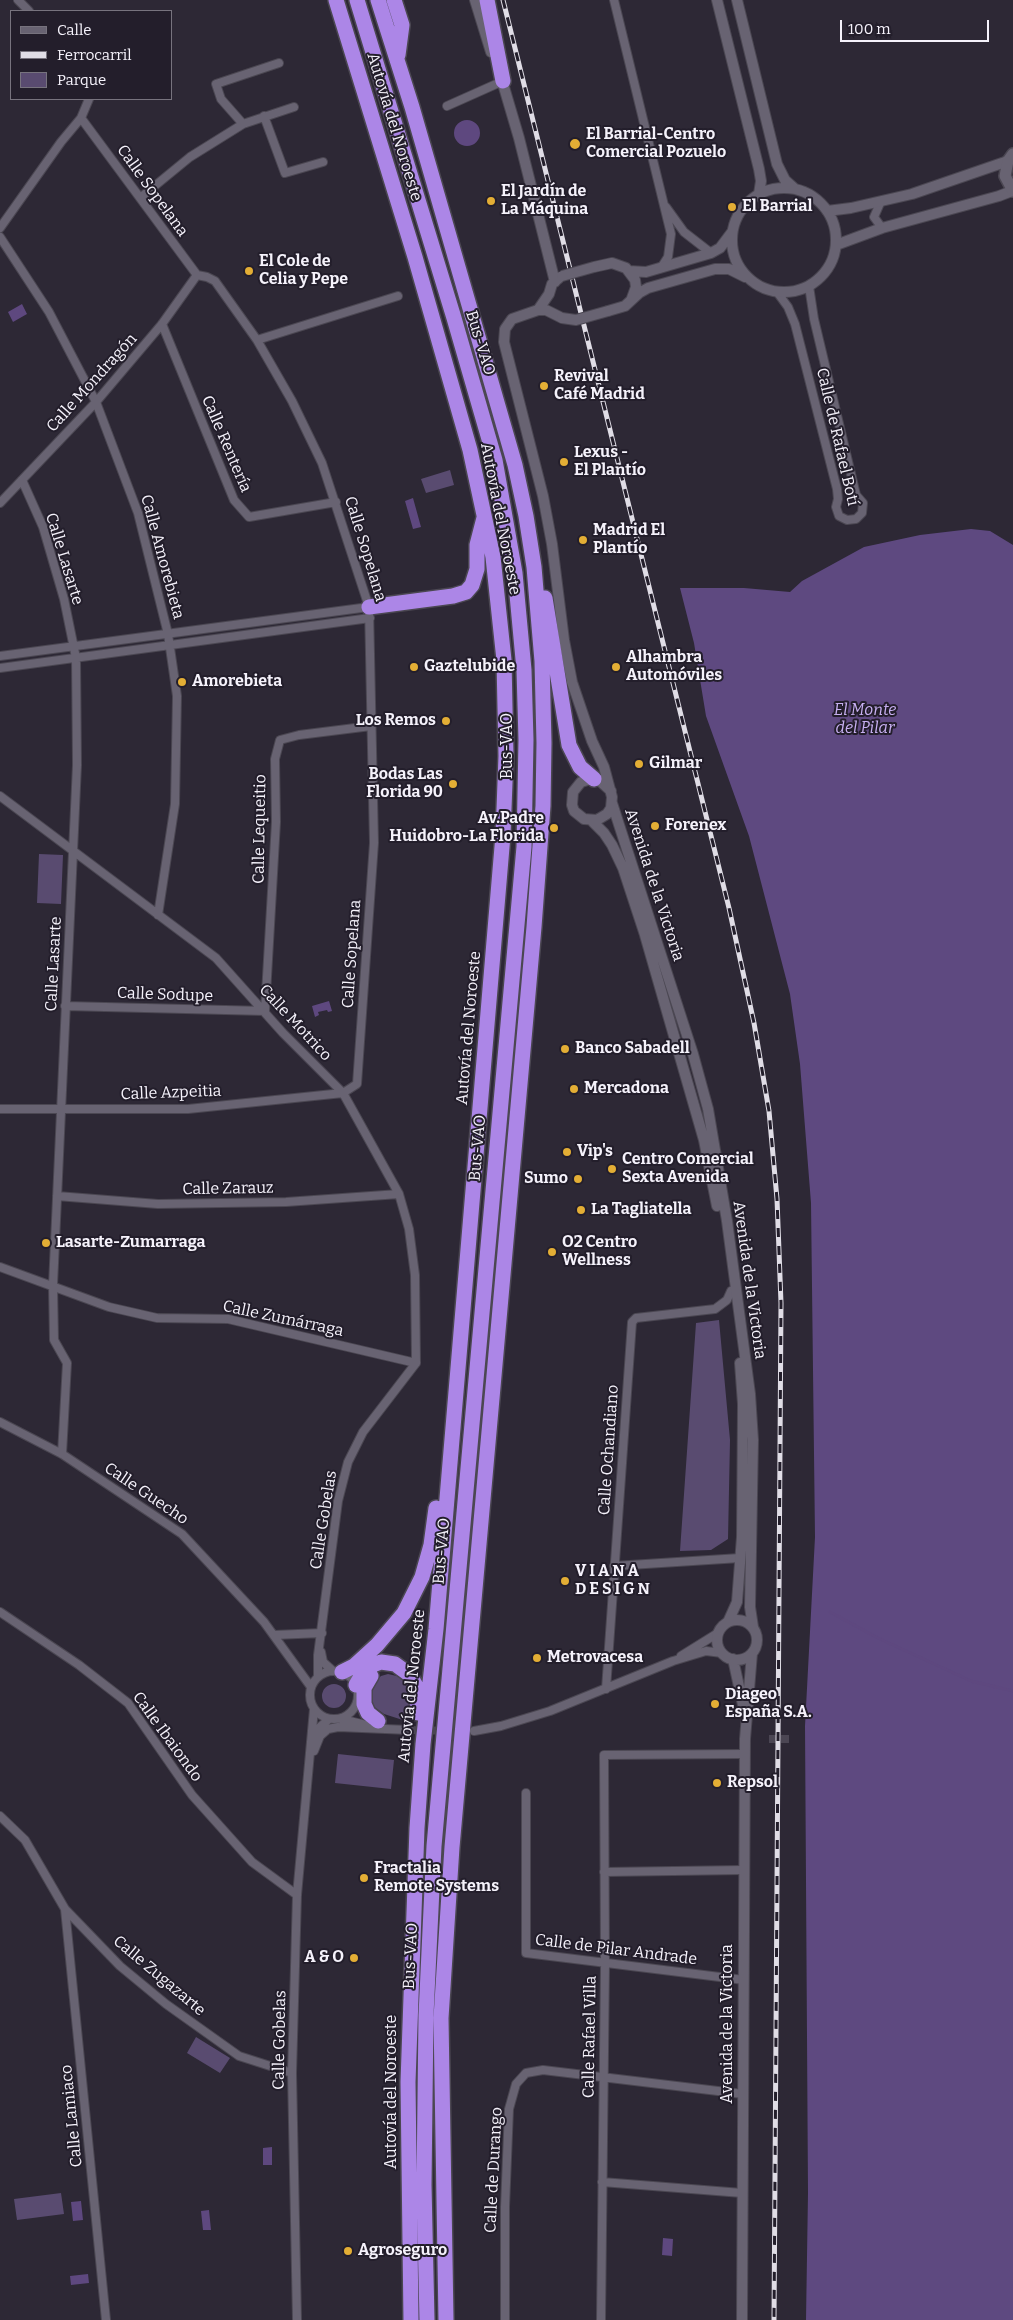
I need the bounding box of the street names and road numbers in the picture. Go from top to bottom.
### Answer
street label: Autovía del Noroeste [362,50,426,204]
street label: Calle Sopelana [112,141,192,241]
street label: Bus-VAO [461,308,499,378]
street label: Calle Mondragón [43,330,141,436]
street label: Calle de Rafael Botí [812,366,862,508]
street label: Calle Rentería [197,393,255,495]
street label: Autovía del Noroeste [476,441,524,597]
street label: Calle Amorebieta [136,493,188,621]
street label: Calle Sopelana [340,494,390,604]
street label: Calle Lasarte [41,511,87,607]
street label: Bus-VAO [498,713,518,779]
street label: Calle Lequeitio [249,774,271,884]
street label: Avenida de la Victoria [620,806,688,964]
street label: Calle Sopelana [339,899,365,1009]
street label: Calle Lasarte [42,916,66,1012]
street label: Autovía del Noroeste [453,950,485,1106]
street label: Calle Motrico [255,981,335,1065]
street label: Calle Sodupe [117,984,213,1006]
street label: Calle Azpeitia [120,1082,222,1104]
street label: Bus-VAO [466,1114,490,1182]
street label: Calle Zarauz [182,1179,274,1199]
street label: Avenida de la Victoria [728,1200,770,1360]
street label: Calle Zumárraga [221,1297,345,1341]
street label: Calle Ochandiano [595,1384,623,1516]
street label: Calle Guecho [100,1459,192,1529]
street label: Calle Gobelas [307,1469,341,1571]
street label: Bus-VAO [430,1517,454,1585]
street label: Autovía del Noroeste [394,1608,430,1764]
street label: Calle Ibaiondo [128,1688,206,1786]
street label: Bus-VAO [400,1922,422,1990]
street label: Calle de Pilar Andrade [534,1931,698,1969]
street label: Calle Zugazarte [109,1932,209,2020]
street label: Avenida de la Victoria [718,1944,738,2104]
street label: Calle Rafael Villa [579,1976,601,2098]
street label: Calle Gobelas [270,1990,290,2090]
street label: Autovía del Noroeste [382,2015,402,2169]
street label: Calle Lamiaco [57,2064,87,2168]
street label: Calle de Durango [481,2107,507,2233]

